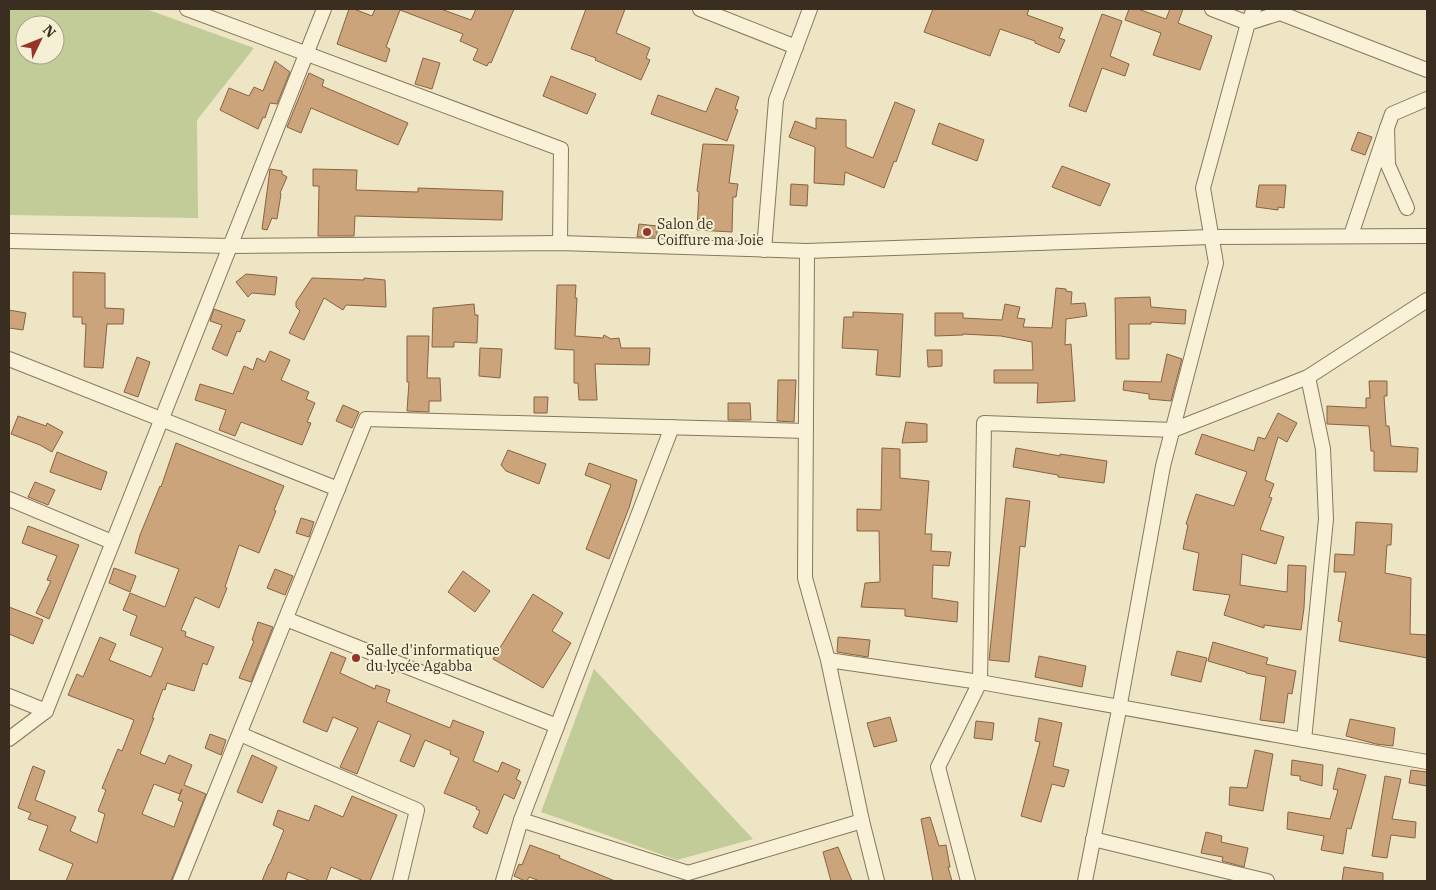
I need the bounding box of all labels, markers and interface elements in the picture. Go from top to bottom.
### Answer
north arrow [15,15,65,65]
text: N [39,21,60,41]
place label: Salon de Coiffure ma Joie [657,215,764,249]
marker: Salon de Coiffure ma Joie [641,226,653,238]
place label: Salle d'informatique du lycée Agabba [366,641,500,675]
marker: Salle d'informatique du lycée Agabba [350,652,362,664]

